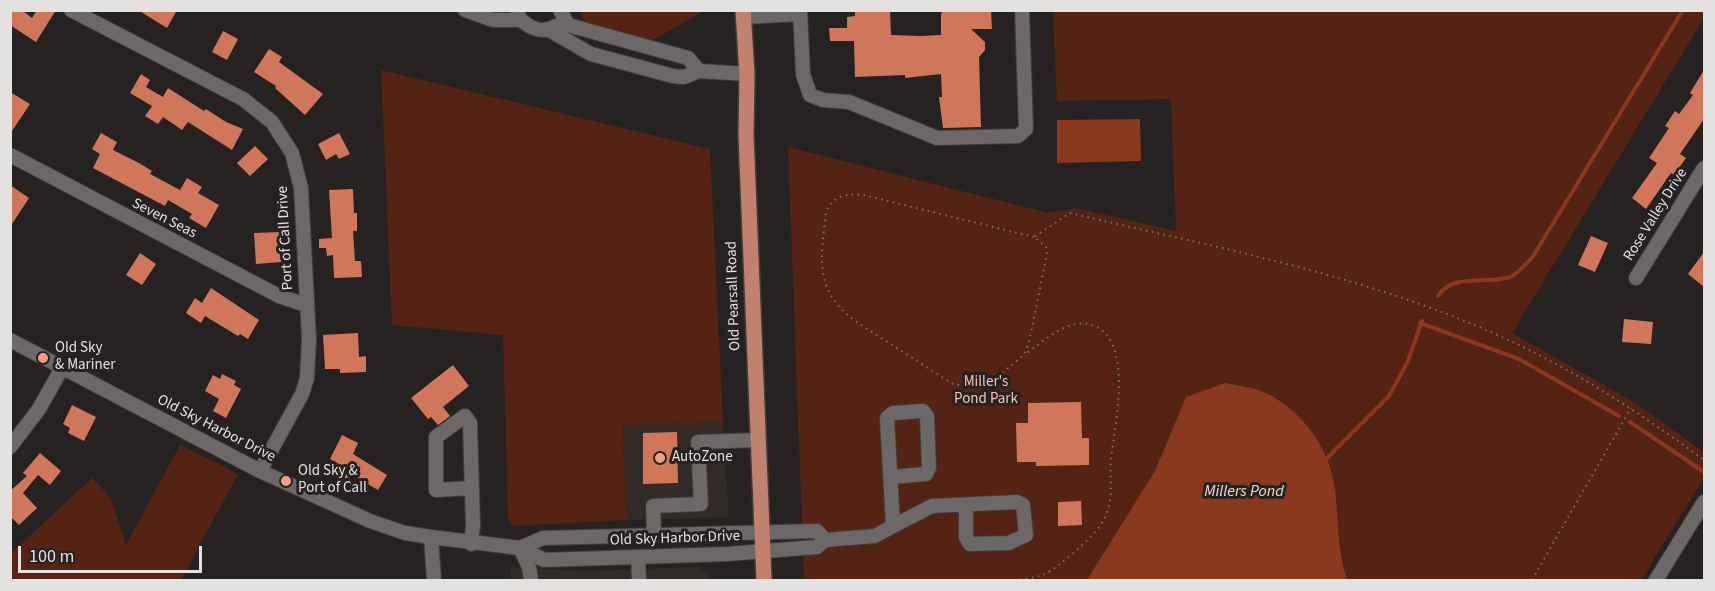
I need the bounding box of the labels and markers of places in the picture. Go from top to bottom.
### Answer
place label: Old Sky & Mariner [55,340,115,375]
marker: Old Sky & Mariner [36,351,50,365]
place label: AutoZone [672,449,733,467]
marker: AutoZone [653,451,667,465]
place label: Old Sky & Port of Call [298,463,367,498]
marker: Old Sky & Port of Call [279,474,293,488]

